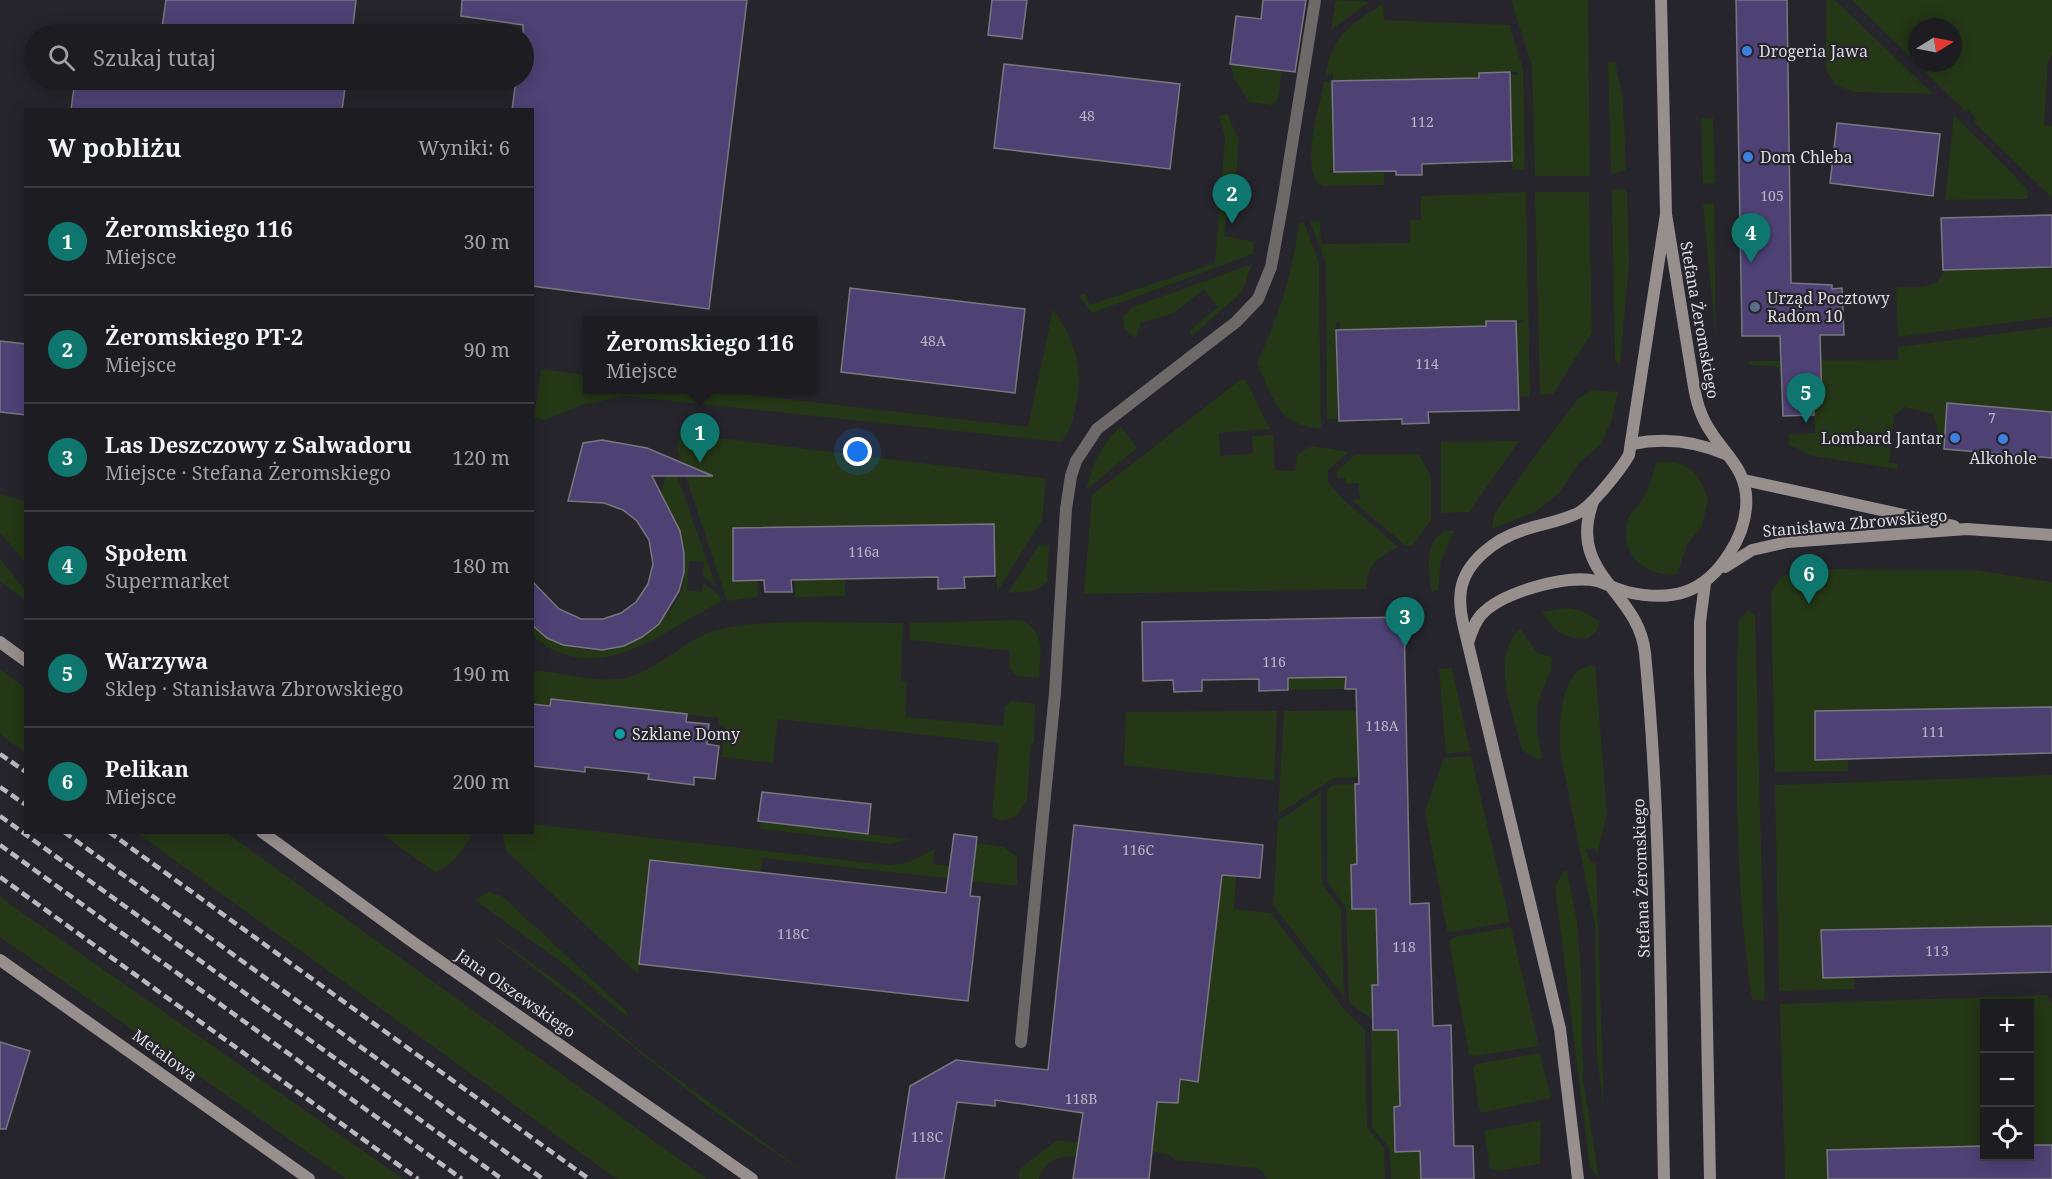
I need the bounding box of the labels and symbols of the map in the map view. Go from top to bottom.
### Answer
north arrow [1908,18,1962,72]
place label: Drogeria Jawa [1759,40,1868,62]
marker: Drogeria Jawa [1740,44,1754,58]
house number: 48 [1079,106,1095,125]
house number: 112 [1410,112,1434,131]
place label: Dom Chleba [1760,146,1852,168]
marker: Dom Chleba [1741,150,1755,164]
pin: 2 [1212,174,1252,224]
house number: 105 [1760,186,1784,205]
pin: 4 [1732,214,1770,263]
street label: Stefana Żeromskiego [1675,240,1725,400]
place label: Urząd Pocztowy Radom 10 [1767,287,1891,327]
marker: Urząd Pocztowy Radom 10 [1748,300,1762,314]
house number: 48A [920,331,946,350]
house number: 114 [1415,354,1439,373]
pin: 5 [1786,374,1826,423]
house number: 7 [1988,408,1996,427]
pin: 1 [680,414,720,463]
place label: Lombard Jantar [1821,427,1943,449]
marker: Lombard Jantar [1948,431,1962,445]
marker: Alkohole [1996,432,2010,446]
your location [843,437,872,466]
place label: Alkohole [1969,447,2037,469]
street label: Stanisława Zbrowskiego [1762,504,1948,542]
house number: 116a [848,542,880,561]
pin: 6 [1790,554,1828,604]
pin: 3 [1386,598,1424,647]
house number: 116 [1262,652,1286,671]
house number: 118A [1365,716,1399,735]
house number: 111 [1921,722,1945,741]
place label: Szklane Domy [632,723,741,745]
marker: Szklane Domy [613,727,627,741]
street label: Stefana Żeromskiego [1627,798,1655,958]
house number: 116C [1122,840,1154,859]
house number: 118C [777,924,809,943]
house number: 118 [1392,937,1416,956]
house number: 113 [1925,941,1949,960]
street label: Jana Olszewskiego [451,943,580,1042]
street label: Metalowa [128,1024,202,1086]
house number: 118B [1065,1089,1097,1108]
house number: 118C [911,1127,943,1146]

